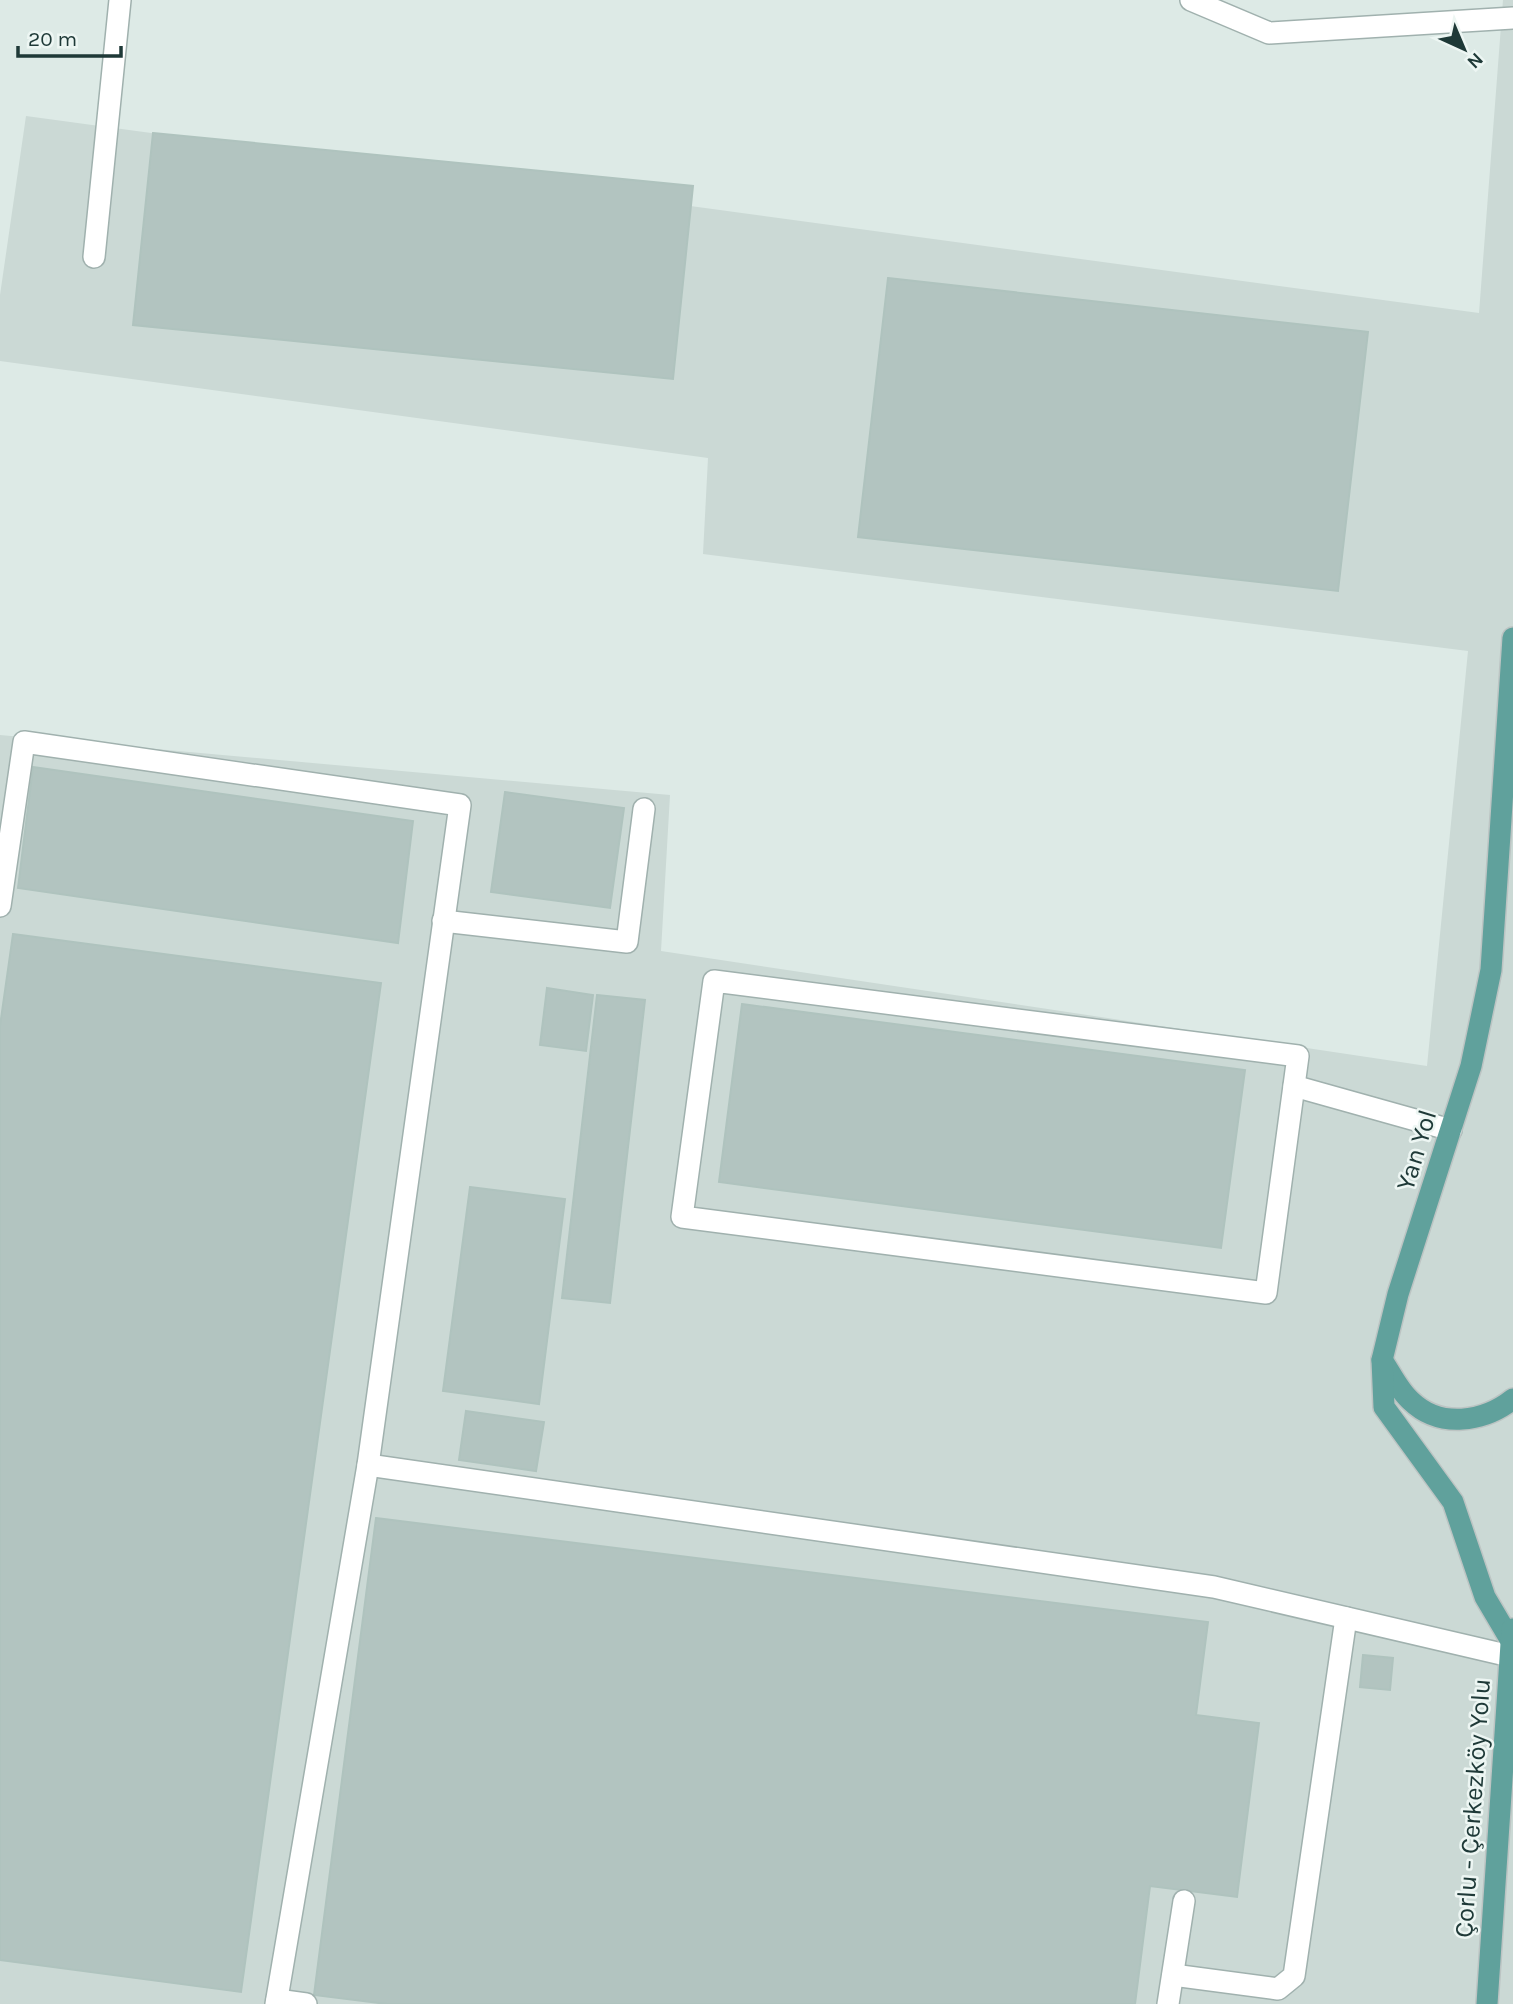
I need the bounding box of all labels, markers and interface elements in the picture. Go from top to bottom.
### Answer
scale bar [18,14,121,58]
north arrow [1429,14,1499,84]
text: 20 m [28,27,77,51]
text: N [1463,48,1488,73]
street label: Yan Yol [1390,1106,1443,1194]
street label: Çorlu - Çerkezköy Yolu [1448,1677,1497,1939]

